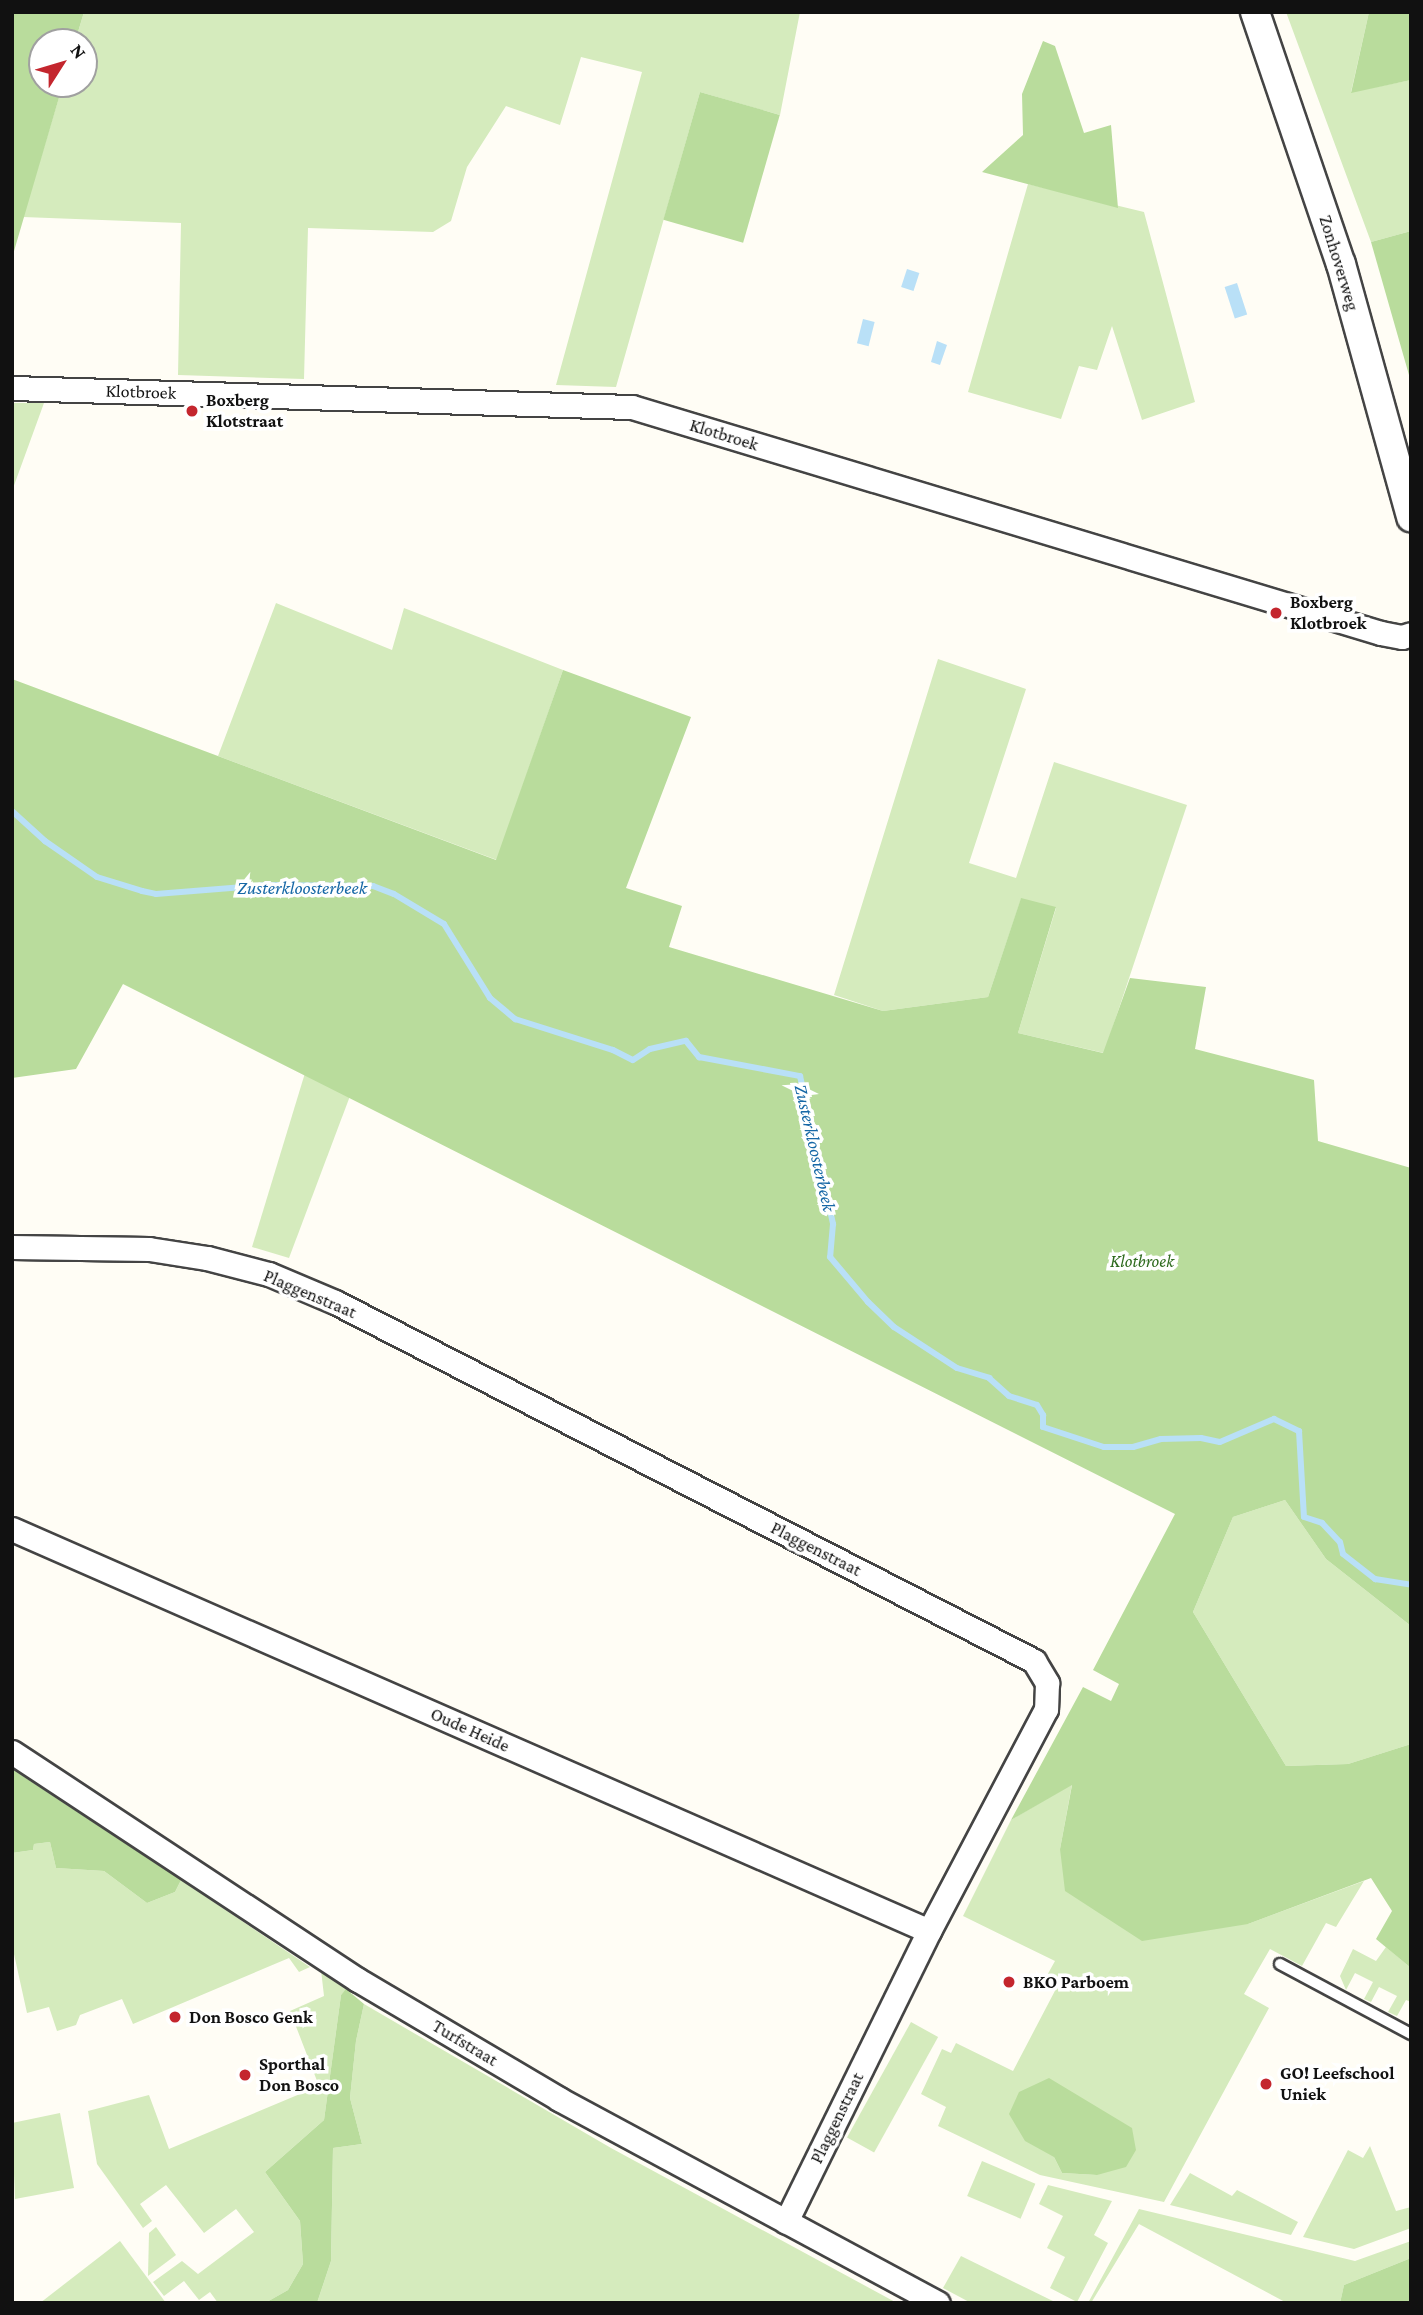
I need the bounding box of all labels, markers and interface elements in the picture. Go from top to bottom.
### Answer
north arrow [28,28,98,98]
text: N [66,40,91,63]
street label: Zonhoverweg [1314,213,1364,313]
street label: Klotbroek [105,380,177,404]
place label: Boxberg Klotstraat [206,390,283,432]
marker: Boxberg Klotstraat [184,403,200,419]
street label: Klotbroek [687,414,761,456]
place label: Boxberg Klotbroek [1290,592,1367,634]
marker: Boxberg Klotbroek [1268,605,1284,621]
water label: Zusterkloosterbeek [237,877,367,899]
water label: Zusterkloosterbeek [789,1082,841,1214]
park label: Klotbroek [1110,1250,1174,1272]
street label: Plaggenstraat [260,1265,360,1323]
street label: Plaggenstraat [767,1517,865,1581]
street label: Oude Heide [427,1703,513,1757]
place label: BKO Parboem [1023,1971,1129,1993]
marker: BKO Parboem [1001,1974,1017,1990]
place label: Don Bosco Genk [189,2006,313,2028]
marker: Don Bosco Genk [167,2009,183,2025]
street label: Turfstraat [428,2015,502,2071]
place label: Sporthal Don Bosco [259,2054,339,2096]
place label: GO! Leefschool Uniek [1280,2063,1394,2106]
marker: Sporthal Don Bosco [237,2067,253,2083]
street label: Plaggenstraat [806,2069,868,2167]
marker: GO! Leefschool Uniek [1258,2076,1274,2092]

